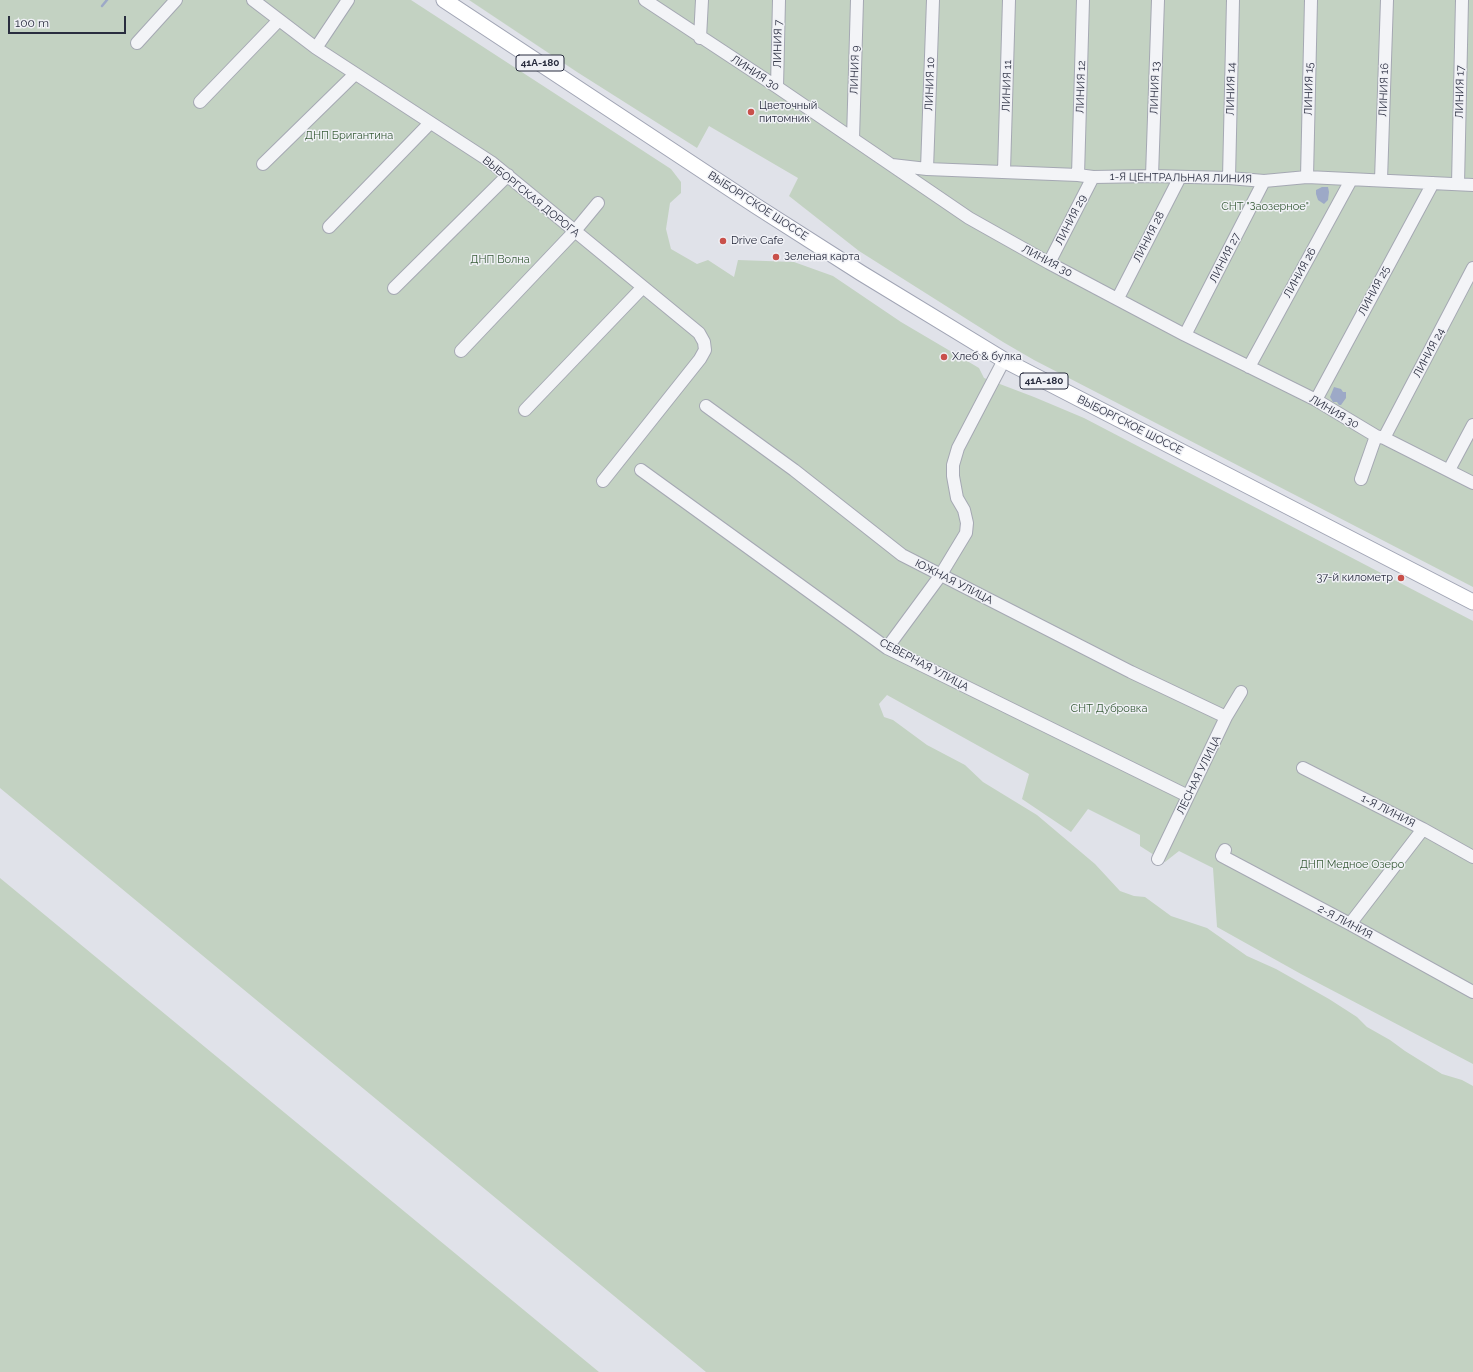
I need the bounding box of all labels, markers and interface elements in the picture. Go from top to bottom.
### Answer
scale bar [10,8,128,34]
text: 100 m [15,16,49,30]
street label: ЛИНИЯ 7 [771,20,785,68]
street label: ЛИНИЯ 9 [848,45,862,95]
street label: ЛИНИЯ 30 [728,52,782,94]
road number: 41А-180 [516,55,564,71]
street label: ЛИНИЯ 10 [922,57,938,111]
street label: ЛИНИЯ 11 [999,60,1015,112]
street label: ЛИНИЯ 12 [1073,60,1089,114]
street label: ЛИНИЯ 13 [1147,61,1163,115]
street label: ЛИНИЯ 14 [1224,62,1238,116]
street label: ЛИНИЯ 15 [1302,62,1316,116]
street label: ЛИНИЯ 16 [1376,63,1392,117]
street label: ЛИНИЯ 17 [1453,65,1467,119]
place label: Цветочный питомник [759,99,817,125]
marker: Цветочный питомник [746,107,756,117]
park label: ДНП Бригантина [305,129,393,143]
street label: ВЫБОРГСКАЯ ДОРОГА [480,154,582,240]
street label: ВЫБОРГСКОЕ ШОССЕ [705,169,811,243]
street label: 1-Я ЦЕНТРАЛЬНАЯ ЛИНИЯ [1110,170,1252,186]
street label: ЛИНИЯ 29 [1053,193,1089,247]
park label: СНТ "Заозерное" [1221,200,1309,214]
street label: ЛИНИЯ 28 [1131,210,1167,264]
street label: ЛИНИЯ 27 [1207,231,1243,285]
place label: Drive Cafe [731,234,783,248]
marker: Drive Cafe [718,236,728,246]
street label: ЛИНИЯ 30 [1020,242,1074,280]
street label: ЛИНИЯ 26 [1281,246,1319,300]
place label: Зеленая карта [784,250,860,264]
marker: Зеленая карта [771,252,781,262]
park label: ДНП Волна [470,253,530,267]
street label: ЛИНИЯ 25 [1355,264,1393,318]
street label: ЛИНИЯ 24 [1410,326,1448,380]
place label: Хлеб & булка [952,350,1022,364]
marker: Хлеб & булка [939,352,949,362]
road number: 41А-180 [1020,373,1068,389]
street label: ЛИНИЯ 30 [1307,392,1361,432]
street label: ВЫБОРГСКОЕ ШОССЕ [1075,393,1185,457]
street label: ЮЖНАЯ УЛИЦА [913,557,995,607]
place label: 37-й километр [1316,571,1393,585]
marker: 37-й километр [1396,573,1406,583]
street label: СЕВЕРНАЯ УЛИЦА [877,636,971,694]
park label: СНТ Дубровка [1071,702,1147,716]
street label: ЛЕСНАЯ УЛИЦА [1174,733,1224,817]
street label: 1-Я ЛИНИЯ [1359,792,1417,830]
park label: ДНП Медное Озеро [1300,858,1404,872]
street label: 2-Я ЛИНИЯ [1315,902,1375,942]

